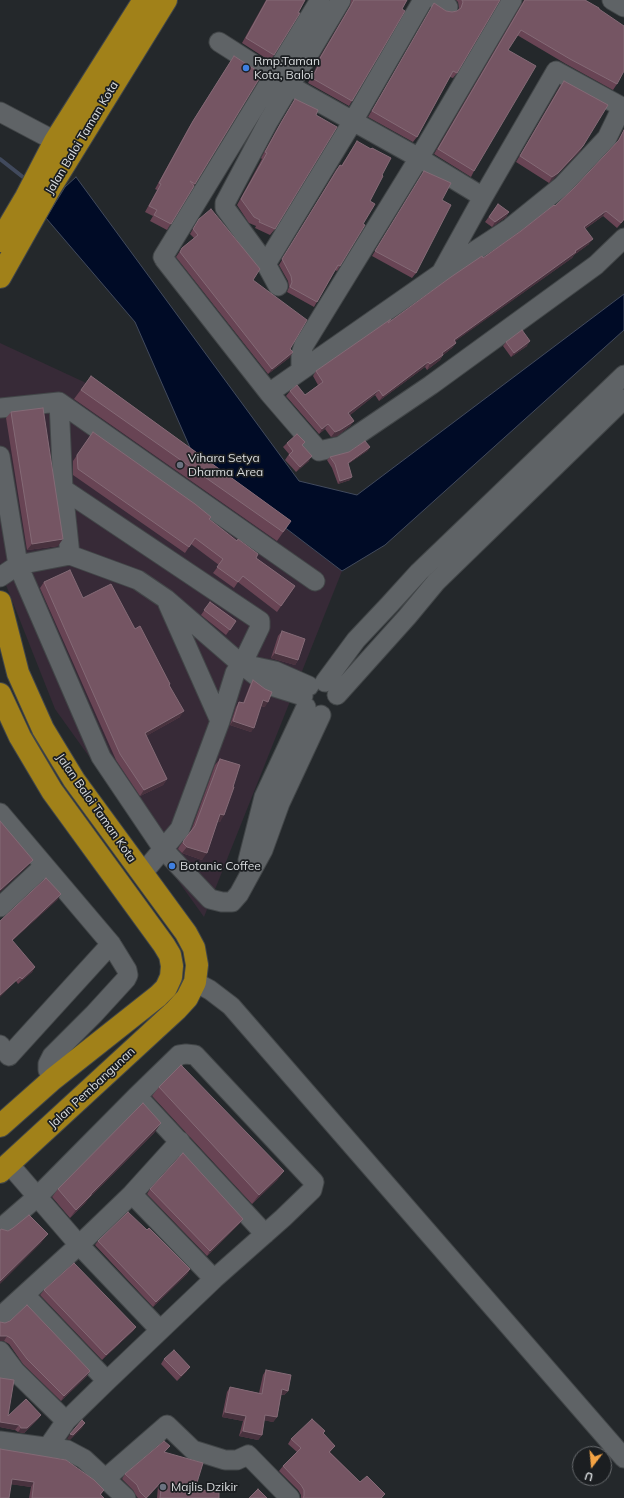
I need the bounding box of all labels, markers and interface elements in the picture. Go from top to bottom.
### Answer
place label: Rmp.Taman Kota, Baloi [254,54,320,82]
marker: Rmp.Taman Kota, Baloi [241,63,251,73]
street label: Jalan Baloi Taman Kota [42,79,122,197]
place label: Vihara Setya Dharma Area [188,451,263,479]
marker: Vihara Setya Dharma Area [175,460,185,470]
street label: Jalan Baloi Taman Kota [53,751,139,865]
place label: Botanic Coffee [180,859,261,873]
marker: Botanic Coffee [167,861,177,871]
street label: Jalan Pembangunan [46,1044,138,1132]
north arrow [572,1446,612,1486]
text: U [583,1469,595,1484]
place label: Majlis Dzikir [171,1480,238,1494]
marker: Majlis Dzikir [158,1482,168,1492]

